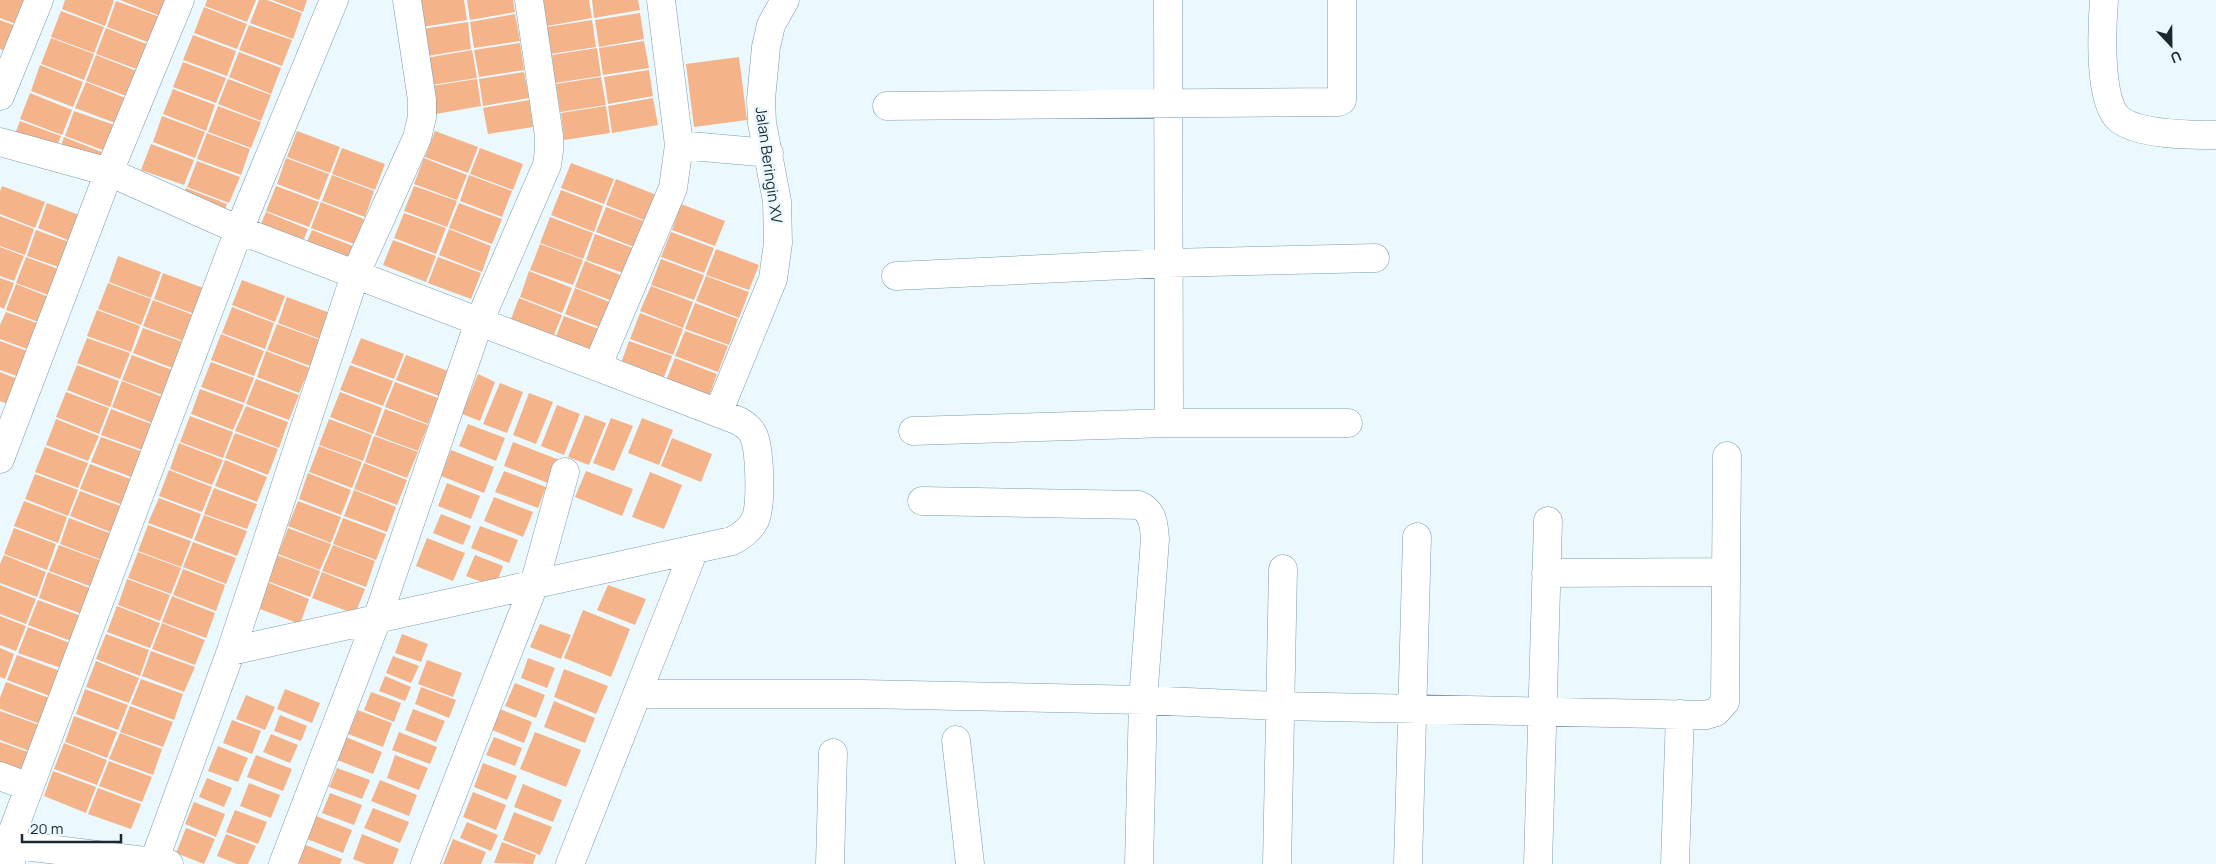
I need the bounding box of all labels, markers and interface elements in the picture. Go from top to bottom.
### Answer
north arrow [2146,20,2196,70]
text: U [2168,47,2184,68]
street label: Jalan Beringin XV [750,105,788,225]
scale bar [22,812,121,844]
text: 20 m [30,818,63,839]

